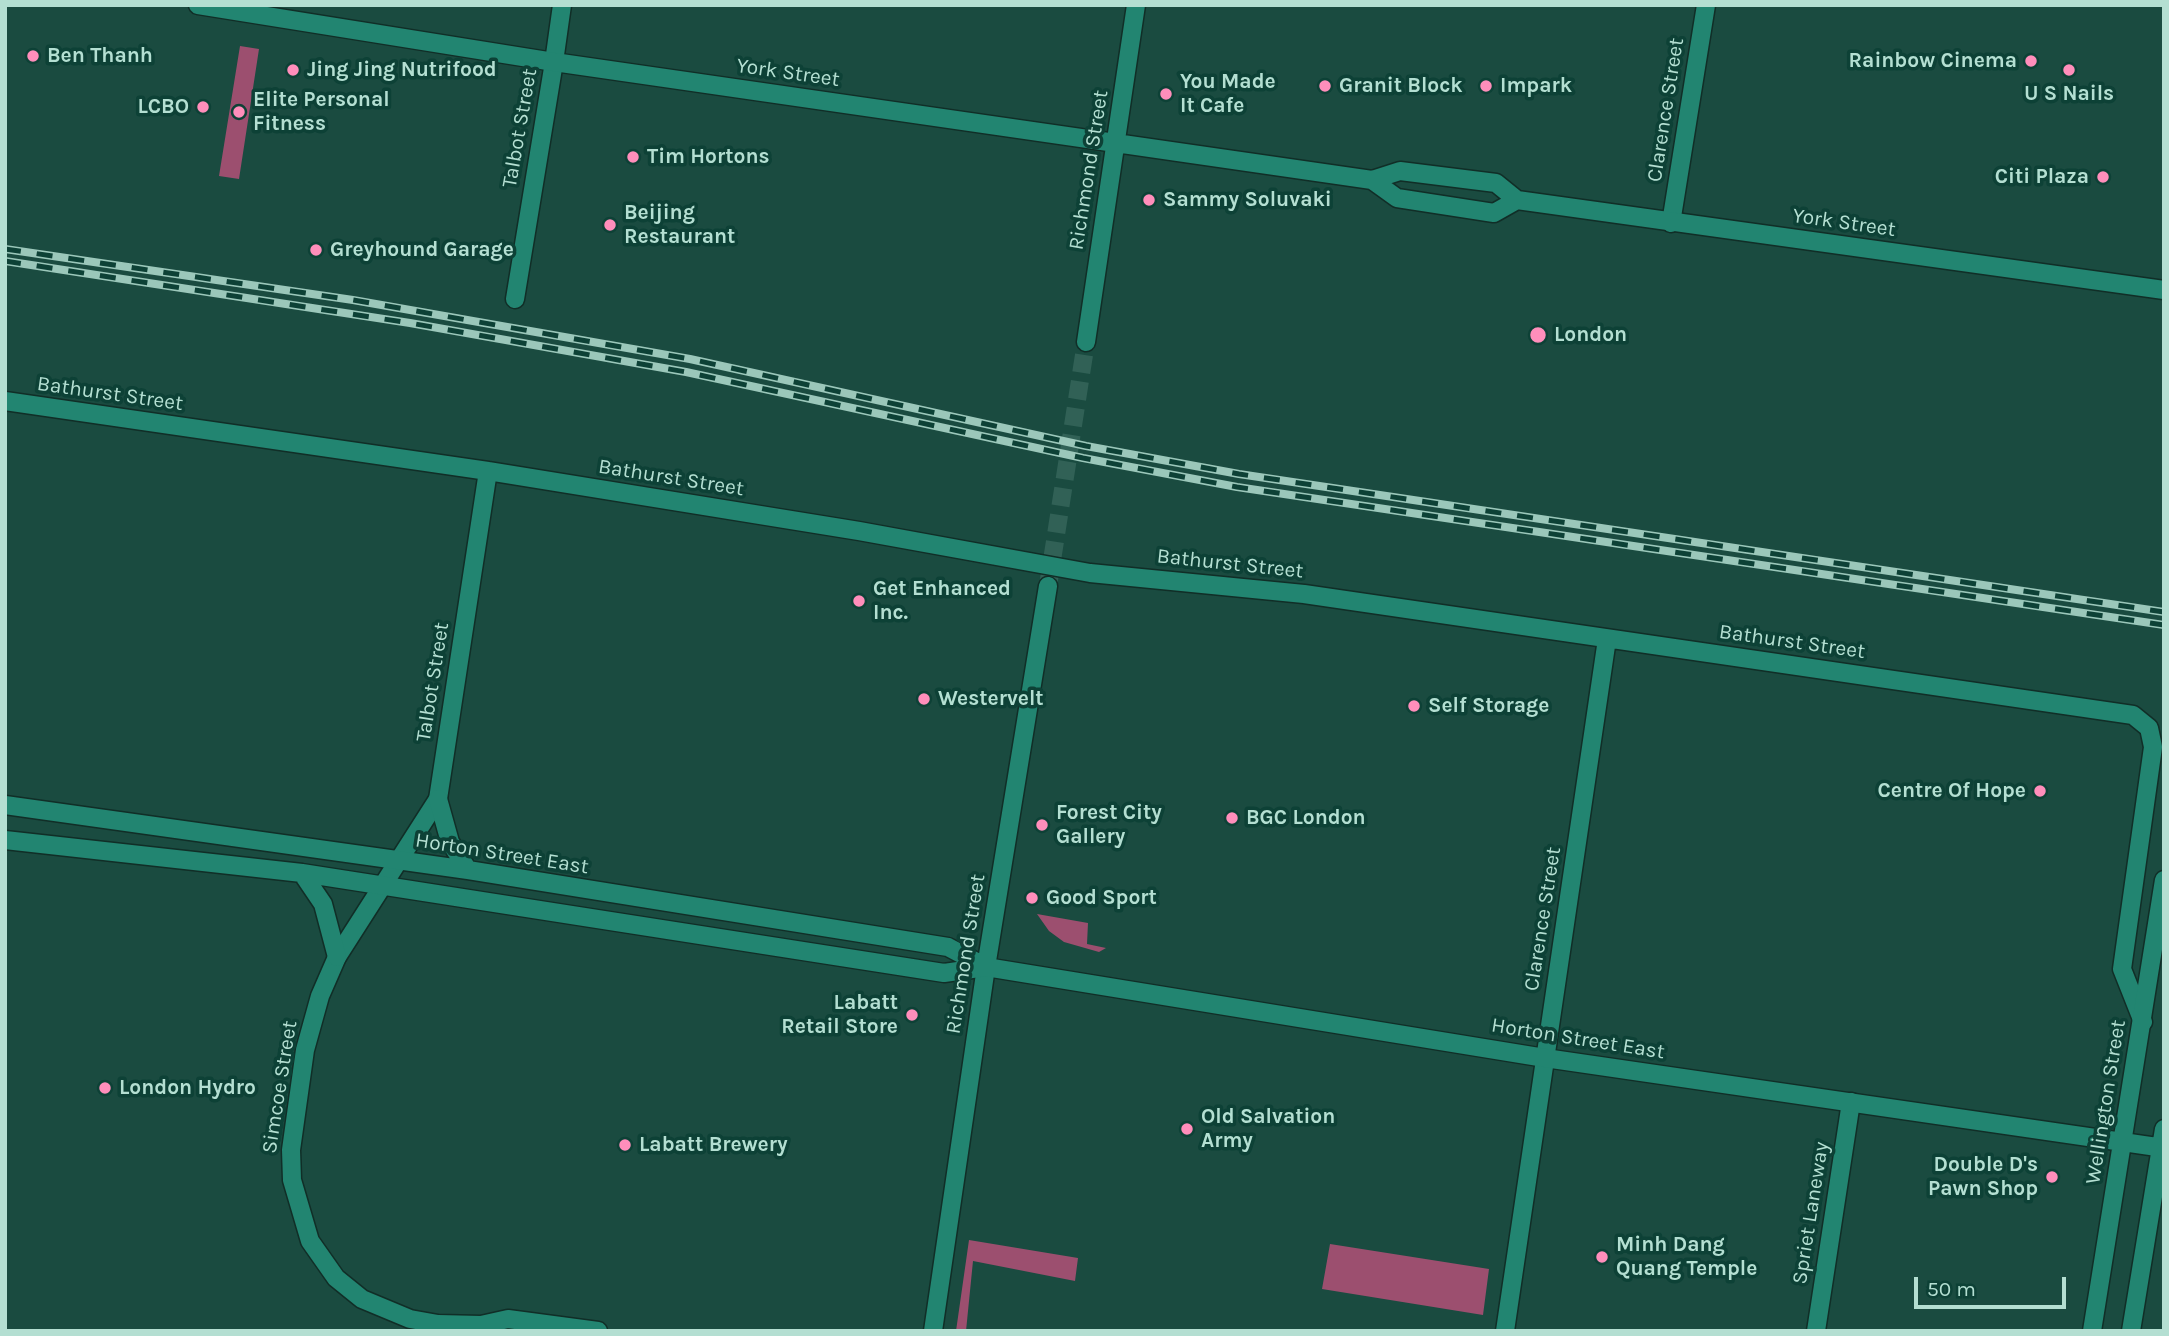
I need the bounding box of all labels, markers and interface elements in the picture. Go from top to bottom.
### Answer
street label: Clarence Street [1642,36,1690,184]
place label: Ben Thanh [47,43,153,69]
marker: Ben Thanh [25,48,41,64]
place label: Rainbow Cinema [1849,48,2017,74]
street label: York Street [735,53,841,93]
marker: Rainbow Cinema [2023,53,2039,69]
place label: Jing Jing Nutrifood [307,57,497,83]
marker: Jing Jing Nutrifood [285,62,301,78]
marker: U S Nails [2061,62,2077,78]
street label: Talbot Street [497,66,543,190]
place label: You Made It Cafe [1180,69,1276,119]
place label: Granit Block [1339,73,1463,99]
place label: Impark [1500,73,1572,99]
marker: Granit Block [1317,78,1333,94]
marker: Impark [1478,78,1494,94]
place label: U S Nails [2024,81,2114,107]
marker: You Made It Cafe [1158,86,1174,102]
place label: Elite Personal Fitness [253,87,390,137]
street label: Richmond Street [1064,88,1114,252]
place label: LCBO [137,94,189,120]
marker: LCBO [195,99,211,115]
marker: Elite Personal Fitness [231,104,247,120]
place label: Tim Hortons [647,144,770,170]
marker: Tim Hortons [625,149,641,165]
place label: Citi Plaza [1995,164,2089,190]
marker: Citi Plaza [2095,169,2111,185]
place label: Sammy Soluvaki [1163,187,1332,213]
marker: Sammy Soluvaki [1141,192,1157,208]
place label: Beijing Restaurant [624,200,735,250]
street label: York Street [1791,203,1897,243]
marker: Beijing Restaurant [602,217,618,233]
place label: Greyhound Garage [330,237,514,263]
marker: Greyhound Garage [308,242,324,258]
place label: London [1554,322,1627,348]
marker: London [1528,325,1548,345]
street label: Bathurst Street [35,371,185,417]
street label: Bathurst Street [596,454,746,502]
street label: Bathurst Street [1156,544,1304,584]
place label: Get Enhanced Inc. [873,576,1011,626]
marker: Get Enhanced Inc. [851,593,867,609]
street label: Bathurst Street [1717,619,1867,665]
street label: Talbot Street [411,620,455,744]
place label: Westervelt [938,686,1044,712]
marker: Westervelt [916,691,932,707]
place label: Self Storage [1428,693,1549,719]
marker: Self Storage [1406,698,1422,714]
place label: Centre Of Hope [1878,778,2026,804]
marker: Centre Of Hope [2032,783,2048,799]
place label: Forest City Gallery [1056,800,1162,850]
place label: BGC London [1246,805,1366,831]
marker: BGC London [1224,810,1240,826]
marker: Forest City Gallery [1034,817,1050,833]
street label: Horton Street East [414,828,590,880]
street label: Clarence Street [1519,845,1567,993]
street label: Richmond Street [941,872,991,1036]
place label: Good Sport [1046,885,1157,911]
marker: Good Sport [1024,890,1040,906]
place label: Labatt Retail Store [781,990,898,1040]
marker: Labatt Retail Store [904,1007,920,1023]
street label: Horton Street East [1490,1013,1666,1065]
street label: Wellington Street [2081,1018,2131,1186]
street label: Simcoe Street [257,1019,303,1155]
place label: London Hydro [119,1075,256,1101]
marker: London Hydro [97,1080,113,1096]
place label: Old Salvation Army [1201,1104,1335,1154]
marker: Old Salvation Army [1179,1121,1195,1137]
place label: Labatt Brewery [639,1132,788,1158]
marker: Labatt Brewery [617,1137,633,1153]
street label: Spriet Laneway [1787,1140,1835,1286]
place label: Double D's Pawn Shop [1928,1152,2038,1202]
marker: Double D's Pawn Shop [2044,1169,2060,1185]
place label: Minh Dang Quang Temple [1616,1232,1757,1282]
marker: Minh Dang Quang Temple [1594,1249,1610,1265]
scale bar [1917,1262,2069,1306]
text: 50 m [1927,1277,1976,1301]

